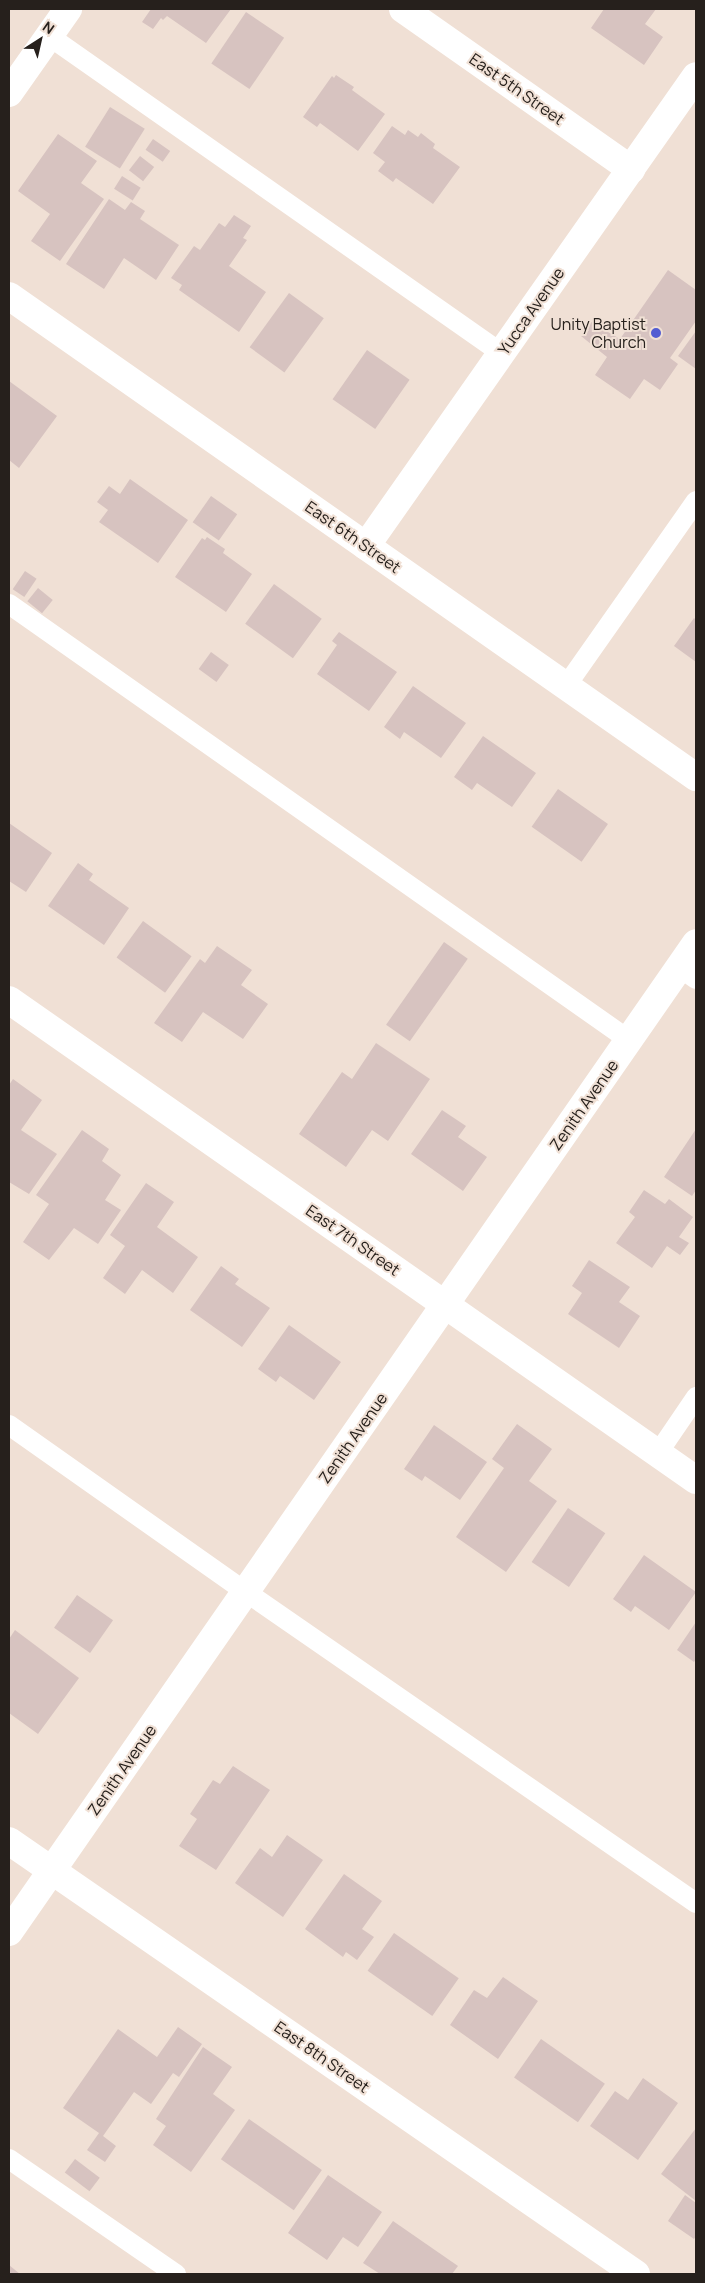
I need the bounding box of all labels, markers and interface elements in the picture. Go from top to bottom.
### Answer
north arrow [15,15,65,65]
text: N [39,17,58,38]
street label: East 5th Street [466,49,568,129]
street label: Yucca Avenue [494,264,568,358]
place label: Unity Baptist Church [551,314,646,352]
marker: Unity Baptist Church [650,327,662,339]
street label: East 6th Street [302,497,404,577]
street label: Zenith Avenue [546,1056,622,1154]
street label: East 7th Street [302,1201,404,1279]
street label: Zenith Avenue [315,1389,391,1487]
street label: Zenith Avenue [84,1721,160,1819]
street label: East 8th Street [271,2017,373,2097]

